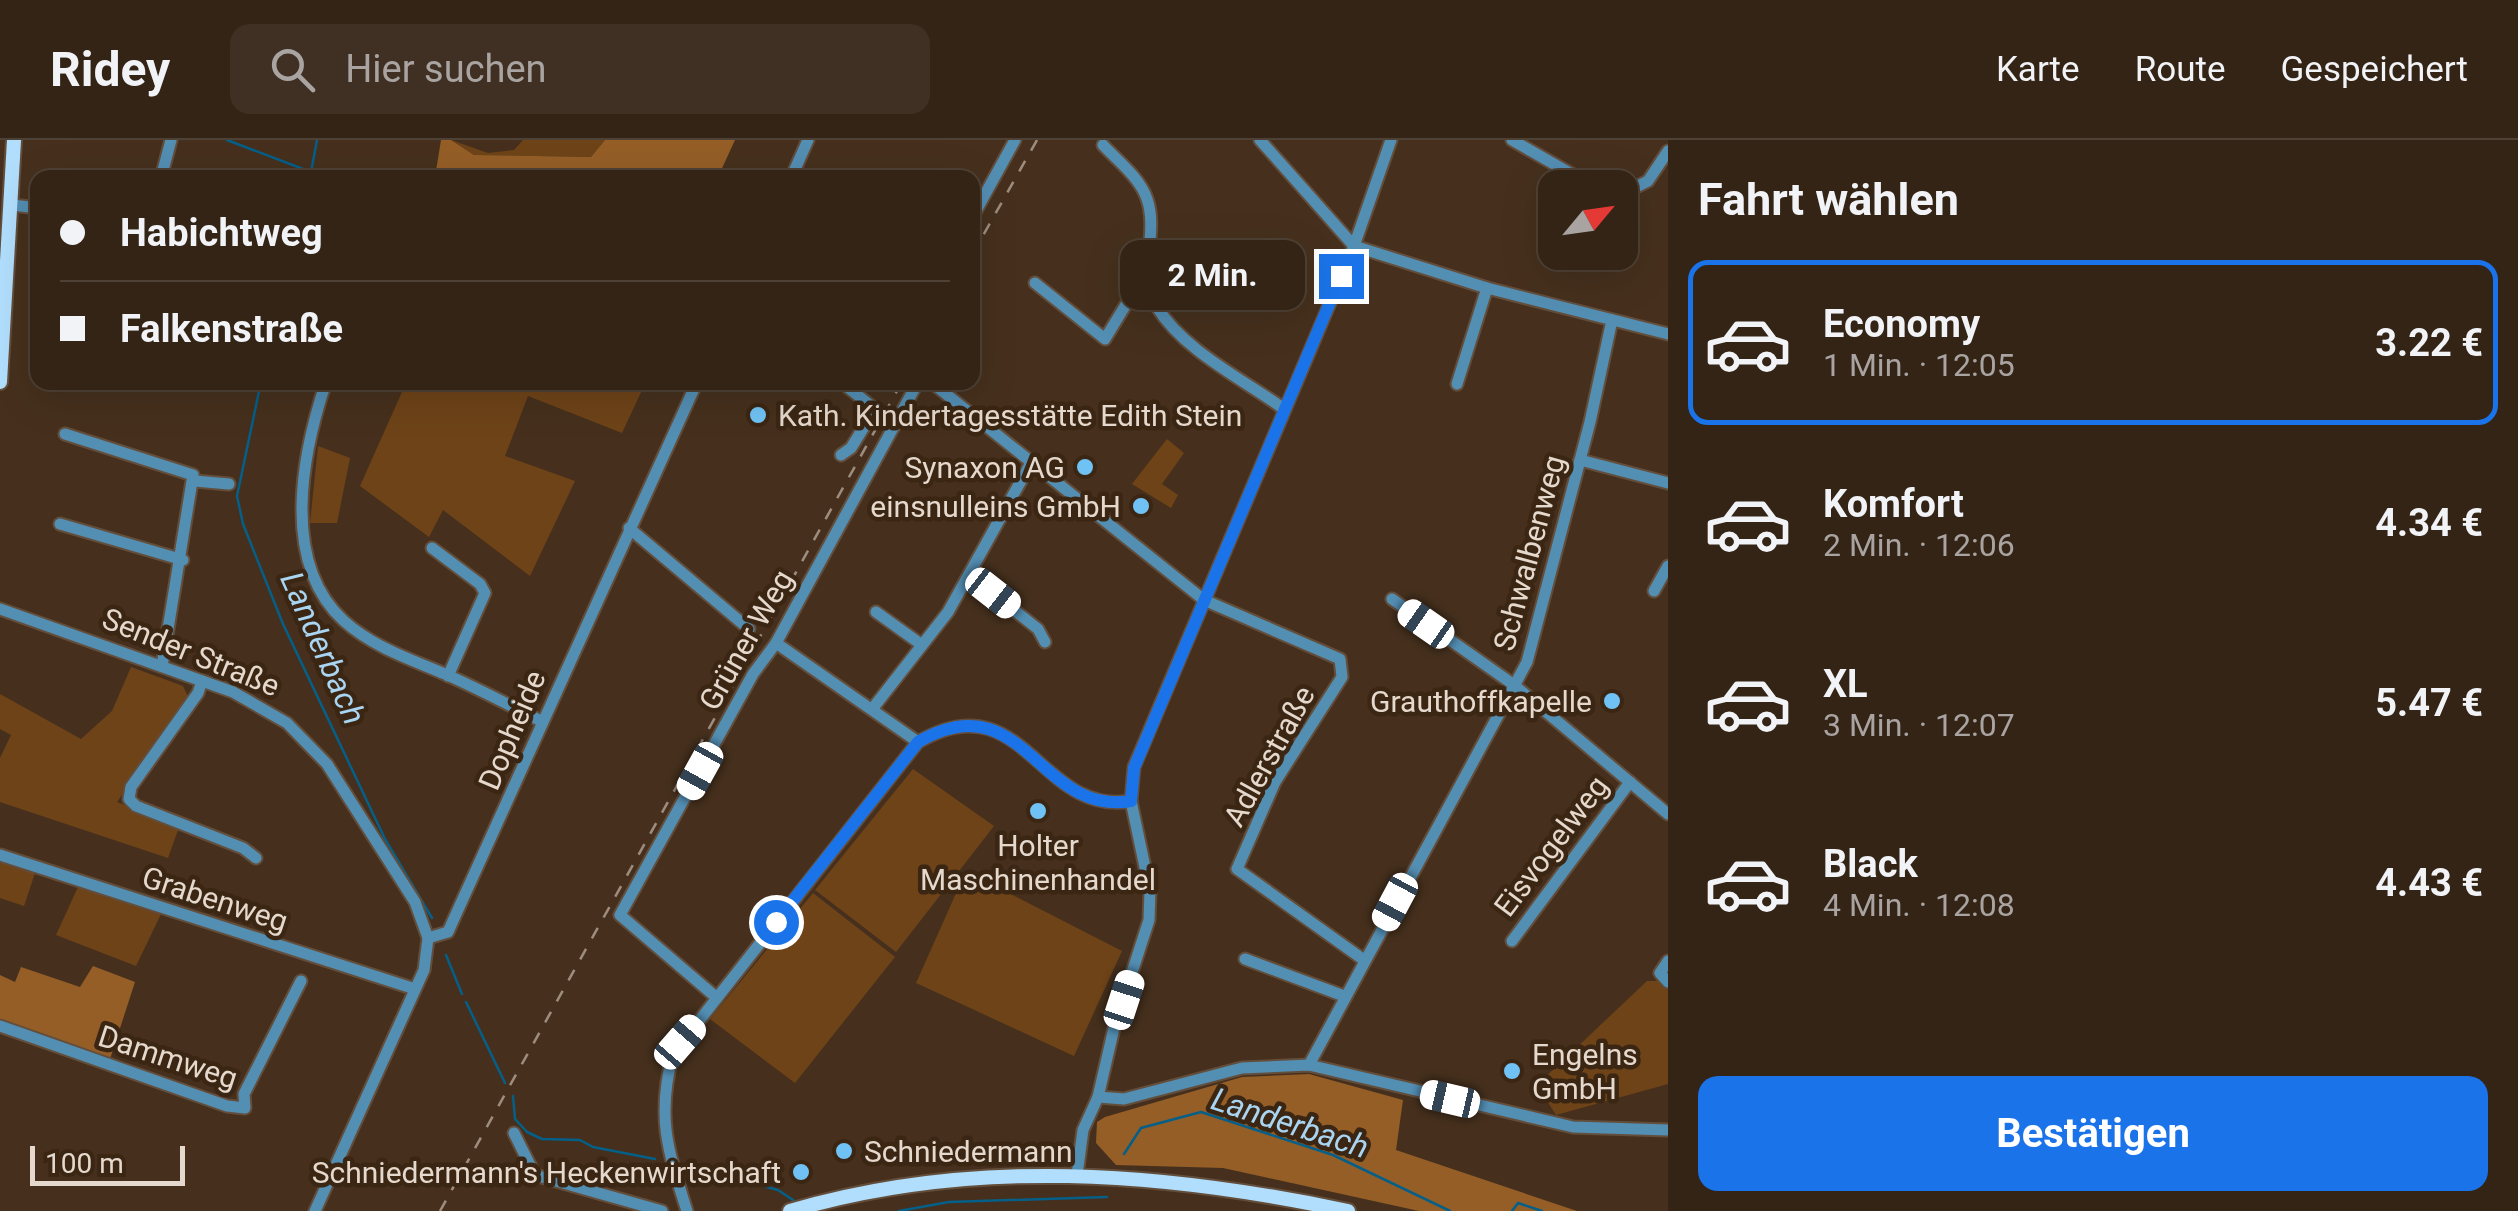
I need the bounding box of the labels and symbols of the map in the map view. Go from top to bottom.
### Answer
north arrow [1538,170,1638,270]
callout: 2 Min. [1121,241,1306,311]
route end [1319,254,1364,299]
place label: Kath. Kindertagesstätte Edith Stein [778,398,1242,433]
marker: Kath. Kindertagesstätte Edith Stein [747,404,769,426]
place label: Synaxon AG [905,450,1065,485]
street label: Schwalbenweg [1486,451,1572,655]
marker: Synaxon AG [1074,456,1096,478]
place label: einsnulleins GmbH [870,489,1121,524]
marker: einsnulleins GmbH [1130,495,1152,517]
car [960,563,1026,623]
street label: Grüner Weg [692,564,800,716]
water label: Landerbach [273,566,373,730]
car [1393,595,1459,653]
street label: Sender Straße [97,601,285,703]
street label: Dopheide [471,665,553,795]
street label: Adlerstraße [1216,680,1322,832]
place label: Grauthoffkapelle [1370,684,1592,719]
marker: Grauthoffkapelle [1601,690,1623,712]
car [672,737,728,805]
street label: Eisvogelweg [1487,769,1615,923]
marker: Holter Maschinenhandel [1027,800,1049,822]
place label: Holter Maschinenhandel [920,828,1156,897]
street label: Grabenweg [138,859,292,939]
car [1368,868,1422,936]
route start [754,900,799,945]
car [1100,967,1148,1033]
car [649,1010,711,1074]
street label: Dammweg [94,1018,242,1096]
place label: Engelns GmbH [1532,1037,1638,1106]
marker: Engelns GmbH [1501,1060,1523,1082]
car [1417,1078,1483,1120]
water label: Landerbach [1207,1080,1373,1166]
place label: Schniedermann [864,1134,1073,1169]
marker: Schniedermann [833,1140,855,1162]
scale bar [30,1141,185,1186]
place label: Schniedermann's Heckenwirtschaft [312,1155,781,1190]
marker: Schniedermann's Heckenwirtschaft [790,1161,812,1183]

